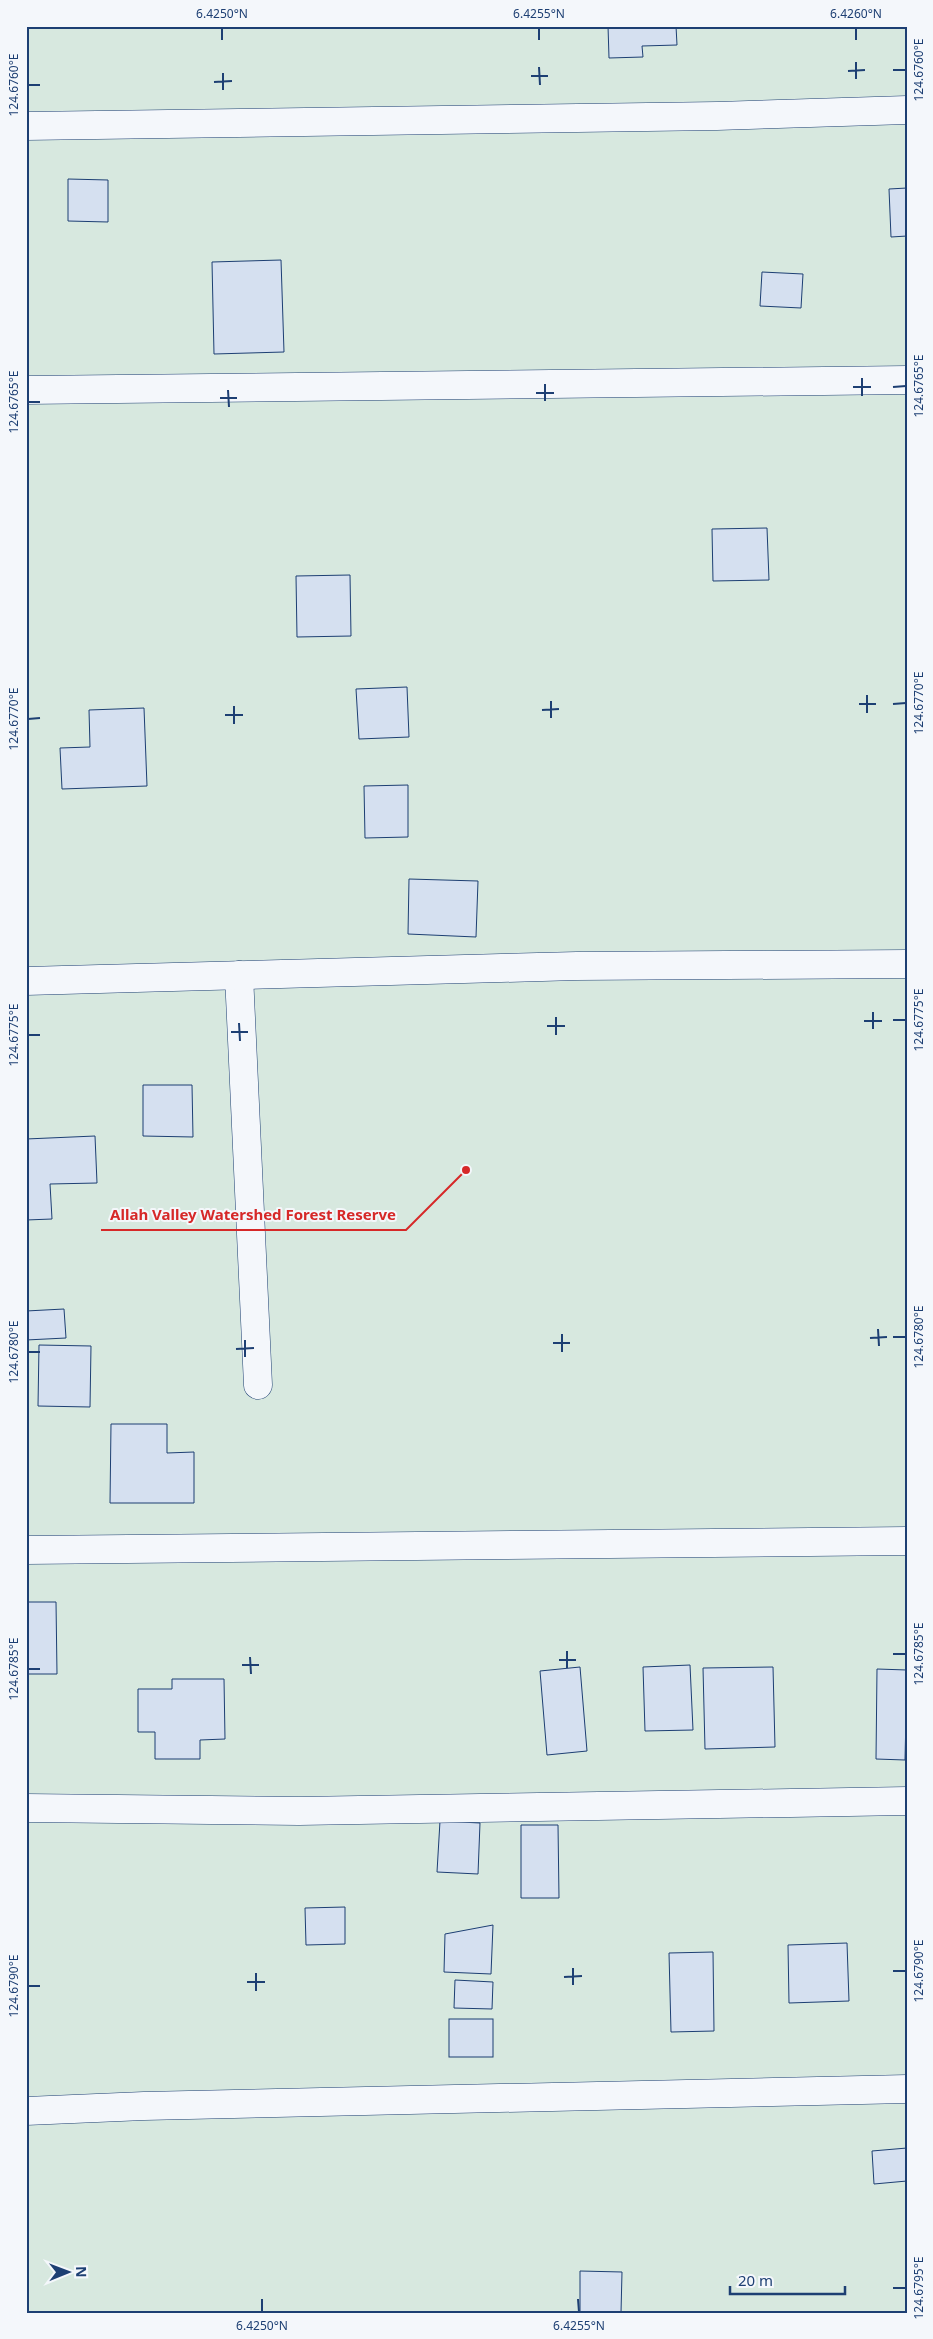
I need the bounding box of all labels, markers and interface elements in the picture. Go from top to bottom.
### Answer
text: 6.4250°N [196,5,248,22]
text: 6.4255°N [513,5,565,22]
text: 6.4260°N [830,5,882,22]
text: 124.6760°E [910,38,927,102]
text: 124.6760°E [5,53,22,117]
text: 124.6765°E [910,354,927,418]
text: 124.6765°E [5,370,22,434]
text: 124.6770°E [910,671,927,735]
text: 124.6770°E [5,687,22,751]
text: 124.6775°E [910,988,927,1052]
text: 124.6775°E [5,1003,22,1067]
callout: Allah Valley Watershed Forest Reserve [101,1200,406,1230]
text: Allah Valley Watershed Forest Reserve [110,1204,396,1224]
text: 124.6780°E [910,1305,927,1369]
text: 124.6780°E [5,1320,22,1384]
text: 124.6785°E [910,1622,927,1686]
text: 124.6785°E [5,1637,22,1701]
text: 124.6790°E [910,1939,927,2003]
text: 124.6790°E [5,1954,22,2018]
north arrow [42,2246,92,2296]
text: 124.6795°E [910,2256,927,2320]
scale bar [730,2264,846,2296]
text: N [72,2266,91,2278]
text: 20 m [738,2270,773,2290]
text: 6.4250°N [236,2317,288,2334]
text: 6.4255°N [553,2317,605,2334]

